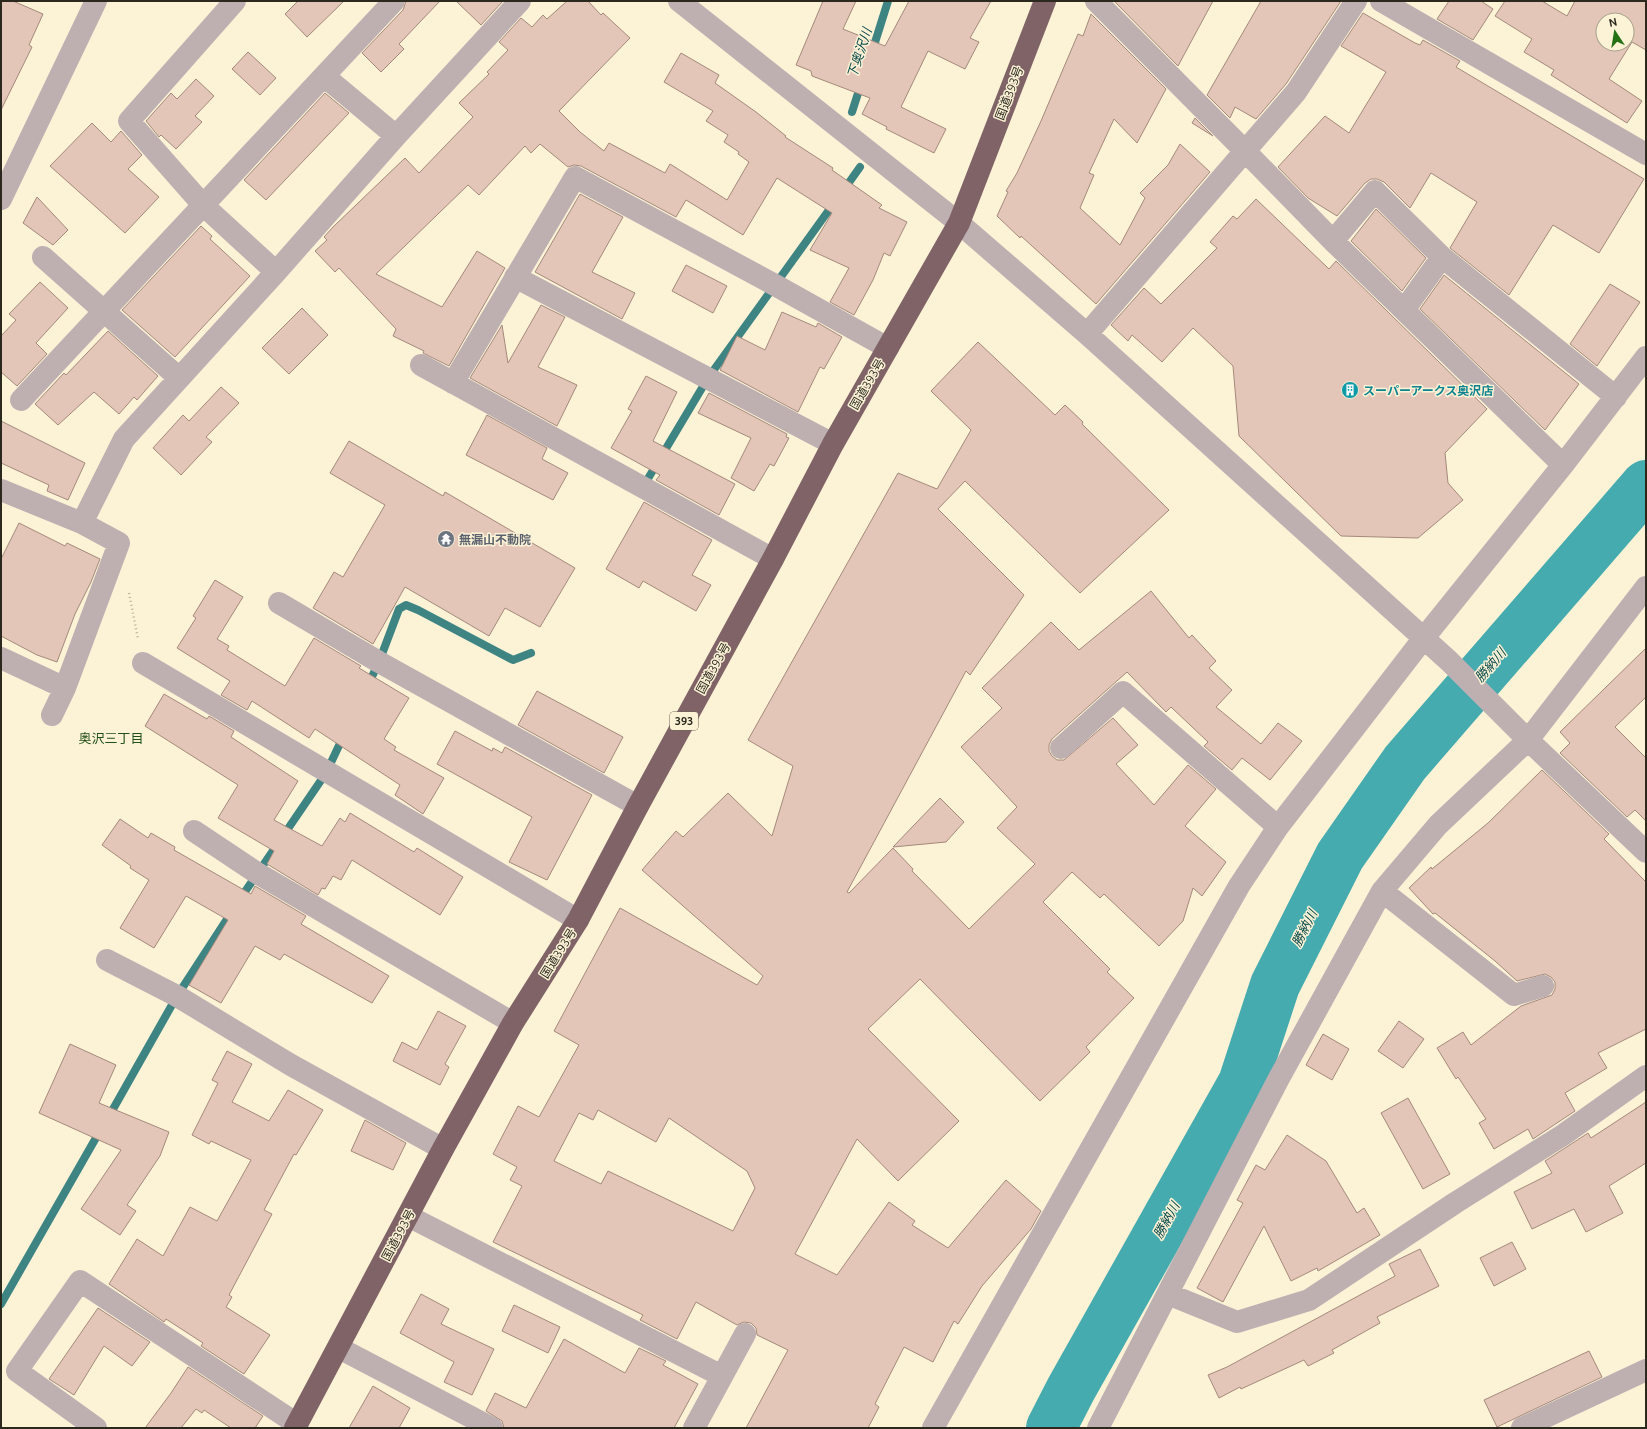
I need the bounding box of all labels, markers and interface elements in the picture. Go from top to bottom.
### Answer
north arrow [1595,12,1635,52]
text: N [1608,15,1618,29]
water label: 下奥沢川 [844,24,874,80]
street label: 国道393号 [993,64,1025,122]
street label: 国道393号 [847,356,887,412]
building icon: スーパーアークス奥沢店 [1340,380,1360,400]
place label: スーパーアークス奥沢店 [1363,384,1493,397]
temple icon: 無漏山不動院 [436,529,456,549]
place label: 無漏山不動院 [459,533,531,546]
street label: 国道393号 [694,640,732,696]
water label: 勝納川 [1472,644,1509,684]
road number: 393 [670,712,698,730]
district label: 奥沢三丁目 [78,731,144,745]
water label: 勝納川 [1289,906,1320,949]
street label: 国道393号 [538,926,578,980]
water label: 勝納川 [1150,1198,1183,1240]
street label: 国道393号 [379,1207,417,1263]

